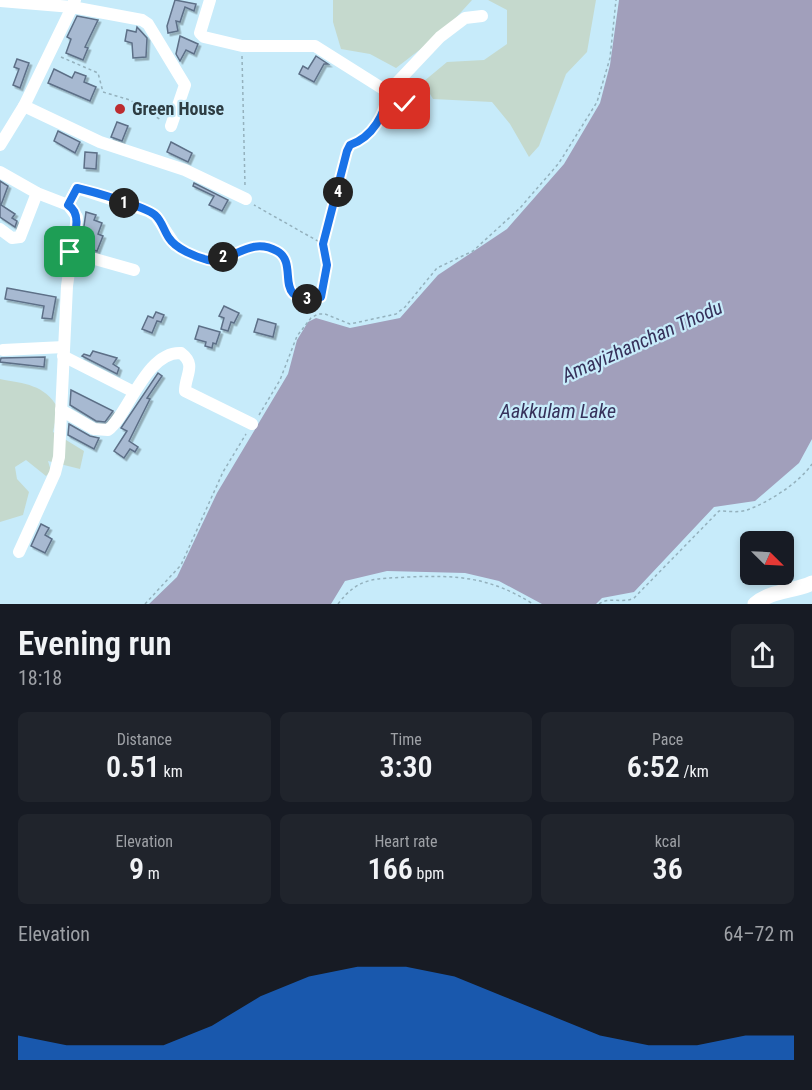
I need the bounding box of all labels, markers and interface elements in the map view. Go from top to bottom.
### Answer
pin [379,78,430,129]
icon: check [388,87,421,120]
place label: Green House [132,98,225,119]
marker: Green House [113,102,127,116]
pin: 4 [323,177,353,207]
text: 4 [334,182,342,201]
pin: 1 [109,188,139,218]
text: 1 [120,193,128,212]
pin [44,226,95,277]
icon: arrive [53,235,86,268]
pin: 2 [208,242,238,272]
text: 2 [219,247,227,266]
pin: 3 [292,284,322,314]
text: 3 [303,289,311,308]
water label: Amayizhanchan Thodu [557,295,726,388]
water label: Aakkulam Lake [499,399,616,423]
north arrow [740,531,794,585]
map controls [740,531,794,585]
text: Evening run [18,624,172,663]
button: share [731,624,794,687]
text: 18:18 [18,666,62,690]
text: Distance [117,730,172,749]
text: Time [390,730,422,749]
text: Pace [652,730,683,749]
text: 0.51 [106,749,160,784]
text: 3:30 [379,749,433,784]
text: 6:52 [627,749,680,784]
text: km [160,762,183,781]
text: /km [680,762,709,781]
text: Elevation [116,832,173,851]
text: Heart rate [374,832,438,851]
text: kcal [655,832,681,851]
text: 9 [129,851,144,886]
text: 166 [368,851,413,886]
text: 36 [653,851,683,886]
text: m [144,864,160,883]
text: bpm [413,864,444,883]
text: Elevation [18,922,90,946]
text: 64–72 m [723,922,794,946]

